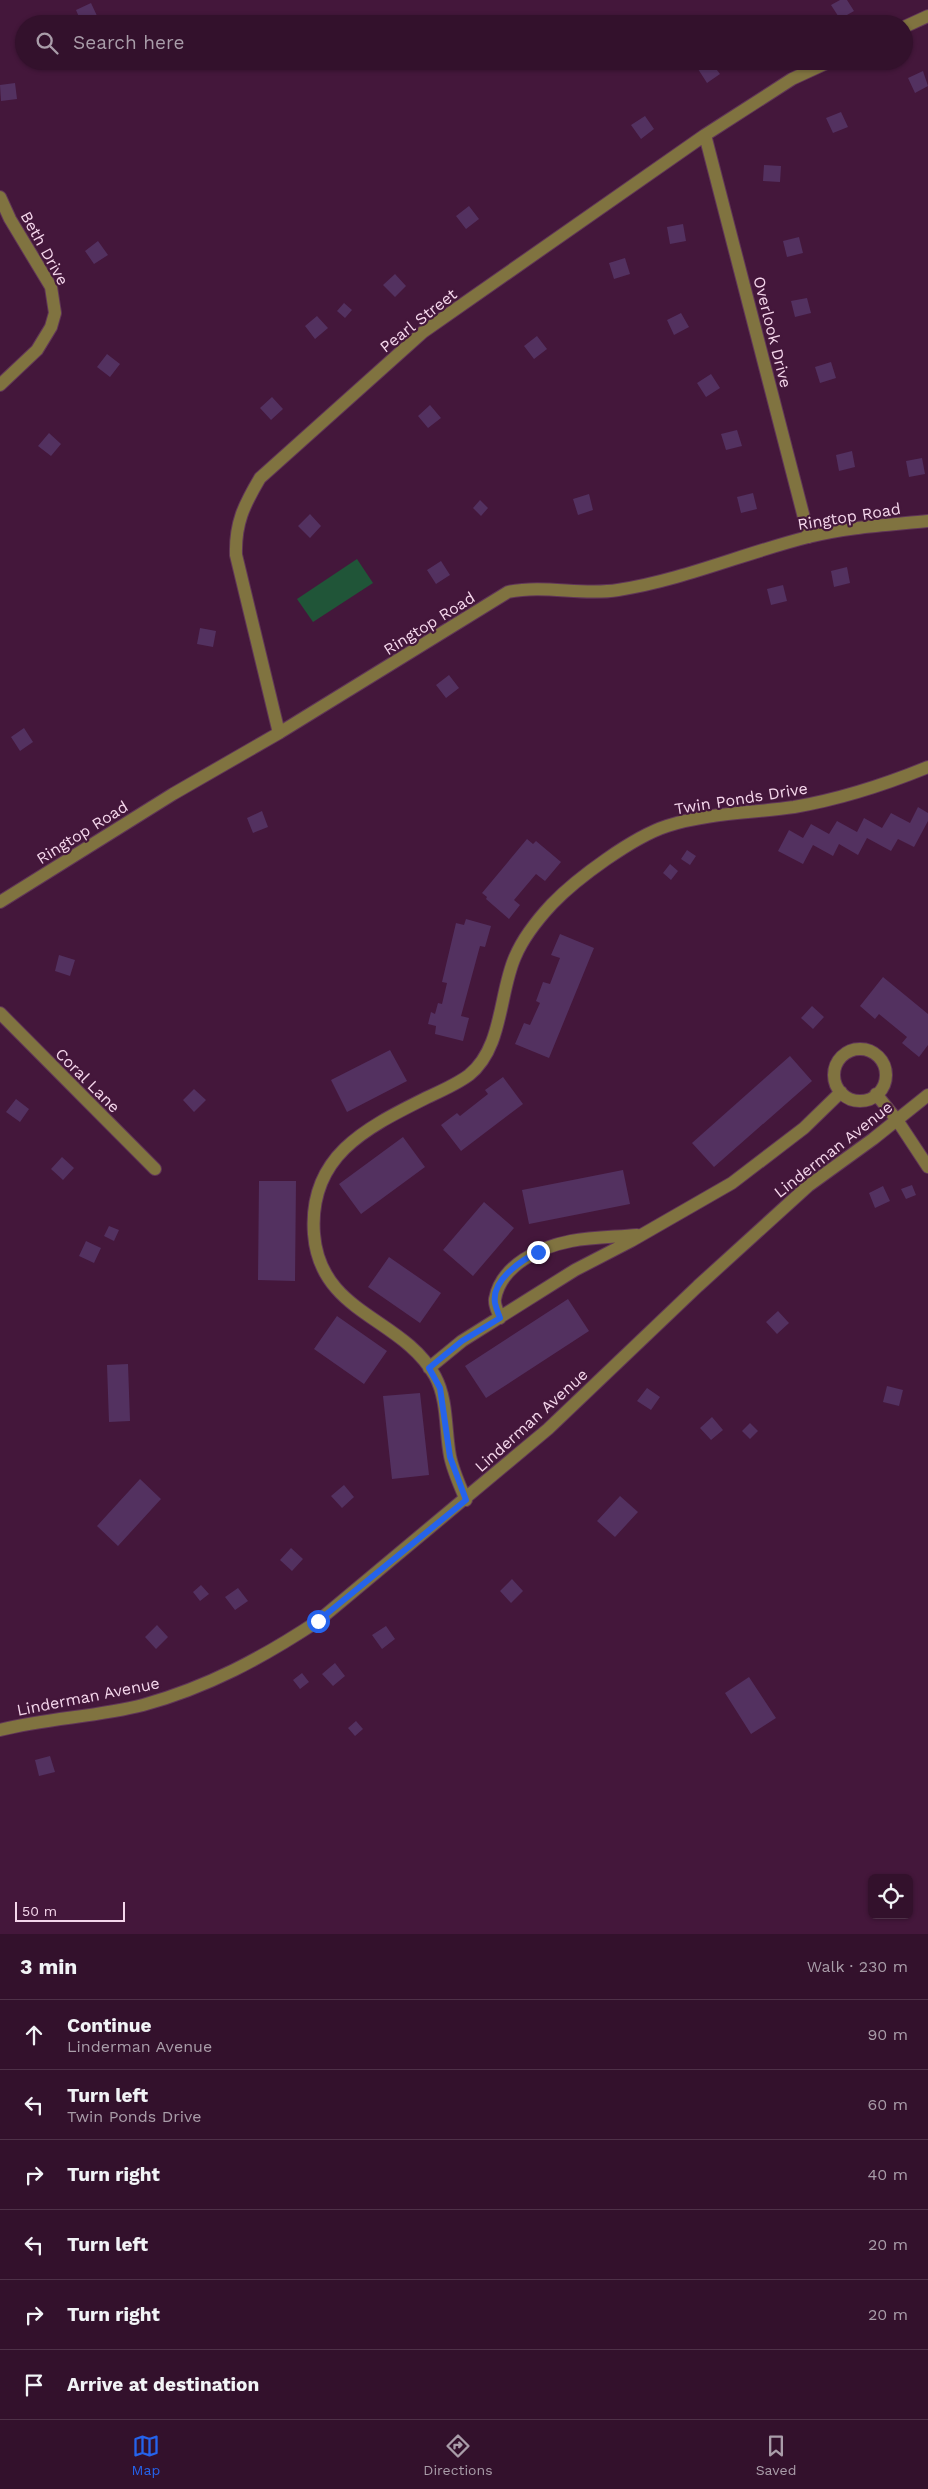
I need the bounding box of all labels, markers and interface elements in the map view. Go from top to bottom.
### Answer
search box [15,15,913,70]
icon: search [33,29,61,57]
text: Search here [73,31,184,54]
street label: Beth Drive [17,208,73,288]
street label: Overlook Drive [749,274,796,390]
street label: Pearl Street [376,284,461,356]
street label: Ringtop Road [796,499,902,534]
street label: Ringtop Road [380,588,478,659]
street label: Twin Ponds Drive [673,779,809,818]
street label: Ringtop Road [33,797,131,868]
street label: Coral Lane [51,1044,124,1117]
street label: Linderman Avenue [770,1097,896,1202]
route end [527,1241,550,1264]
street label: Linderman Avenue [471,1365,592,1476]
route start [307,1610,330,1633]
street label: Linderman Avenue [15,1673,161,1720]
map controls [868,1874,913,1919]
button: locate [868,1874,913,1919]
scale bar [15,1899,125,1922]
text: 50 m [22,1903,57,1919]
text: 3 min [20,1954,77,1979]
text: Walk · 230 m [807,1957,908,1976]
text: Continue [67,2014,151,2037]
icon: ahead [20,2021,48,2049]
text: 90 m [867,2025,908,2044]
text: Linderman Avenue [67,2037,212,2056]
text: Turn left [67,2084,148,2107]
icon: left [20,2091,48,2119]
text: 60 m [868,2095,908,2114]
text: Twin Ponds Drive [67,2107,201,2126]
icon: right [20,2161,48,2189]
text: Turn right [67,2163,160,2186]
text: 40 m [868,2165,908,2184]
icon: left [20,2231,48,2259]
text: Turn left [67,2233,148,2256]
text: 20 m [868,2235,908,2254]
icon: right [20,2301,48,2329]
text: Turn right [67,2303,160,2326]
text: 20 m [868,2305,908,2324]
icon: arrive [20,2371,48,2399]
text: Arrive at destination [67,2373,259,2396]
tab: Map [132,2432,160,2478]
tab: Directions [423,2432,493,2478]
tab: Saved [756,2432,796,2478]

